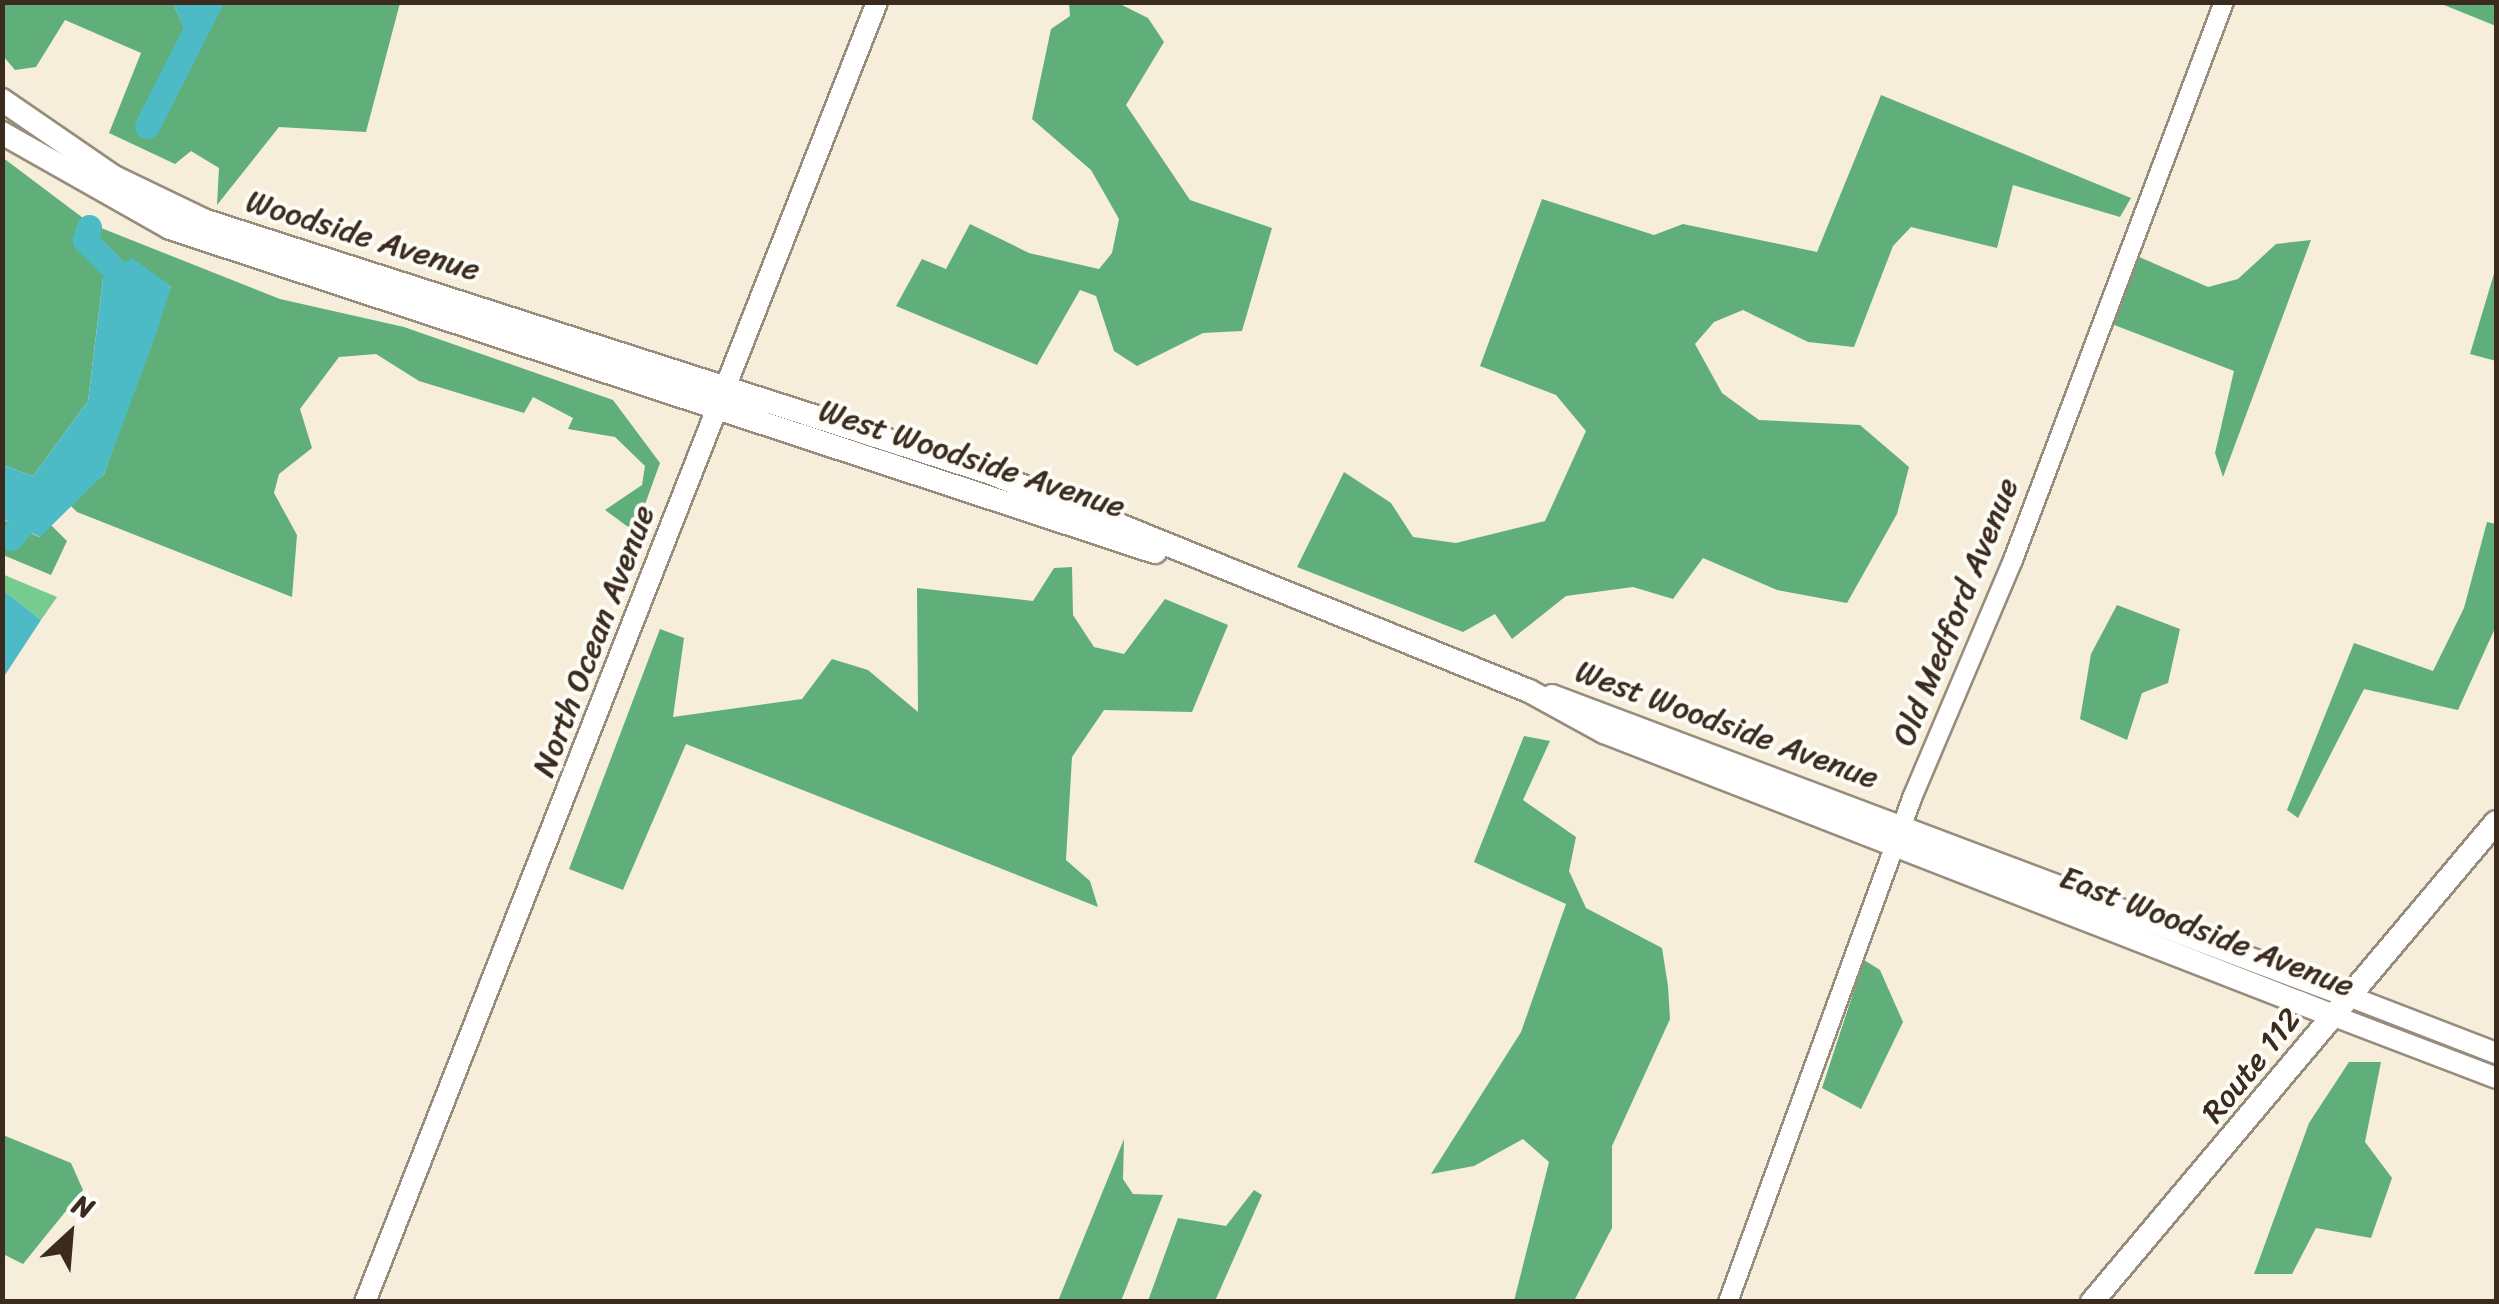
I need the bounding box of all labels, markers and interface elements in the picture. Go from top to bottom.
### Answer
street label: Woodside Avenue [242,182,484,290]
street label: West Woodside Avenue [814,391,1130,527]
street label: Old Medford Avenue [1885,473,2027,751]
street label: North Ocean Avenue [525,500,663,782]
street label: West Woodside Avenue [1570,652,1884,798]
street label: East Woodside Avenue [2054,858,2360,1006]
street label: Route 112 [2194,1001,2310,1131]
text: N [64,1180,103,1233]
north arrow [20,1184,120,1284]

